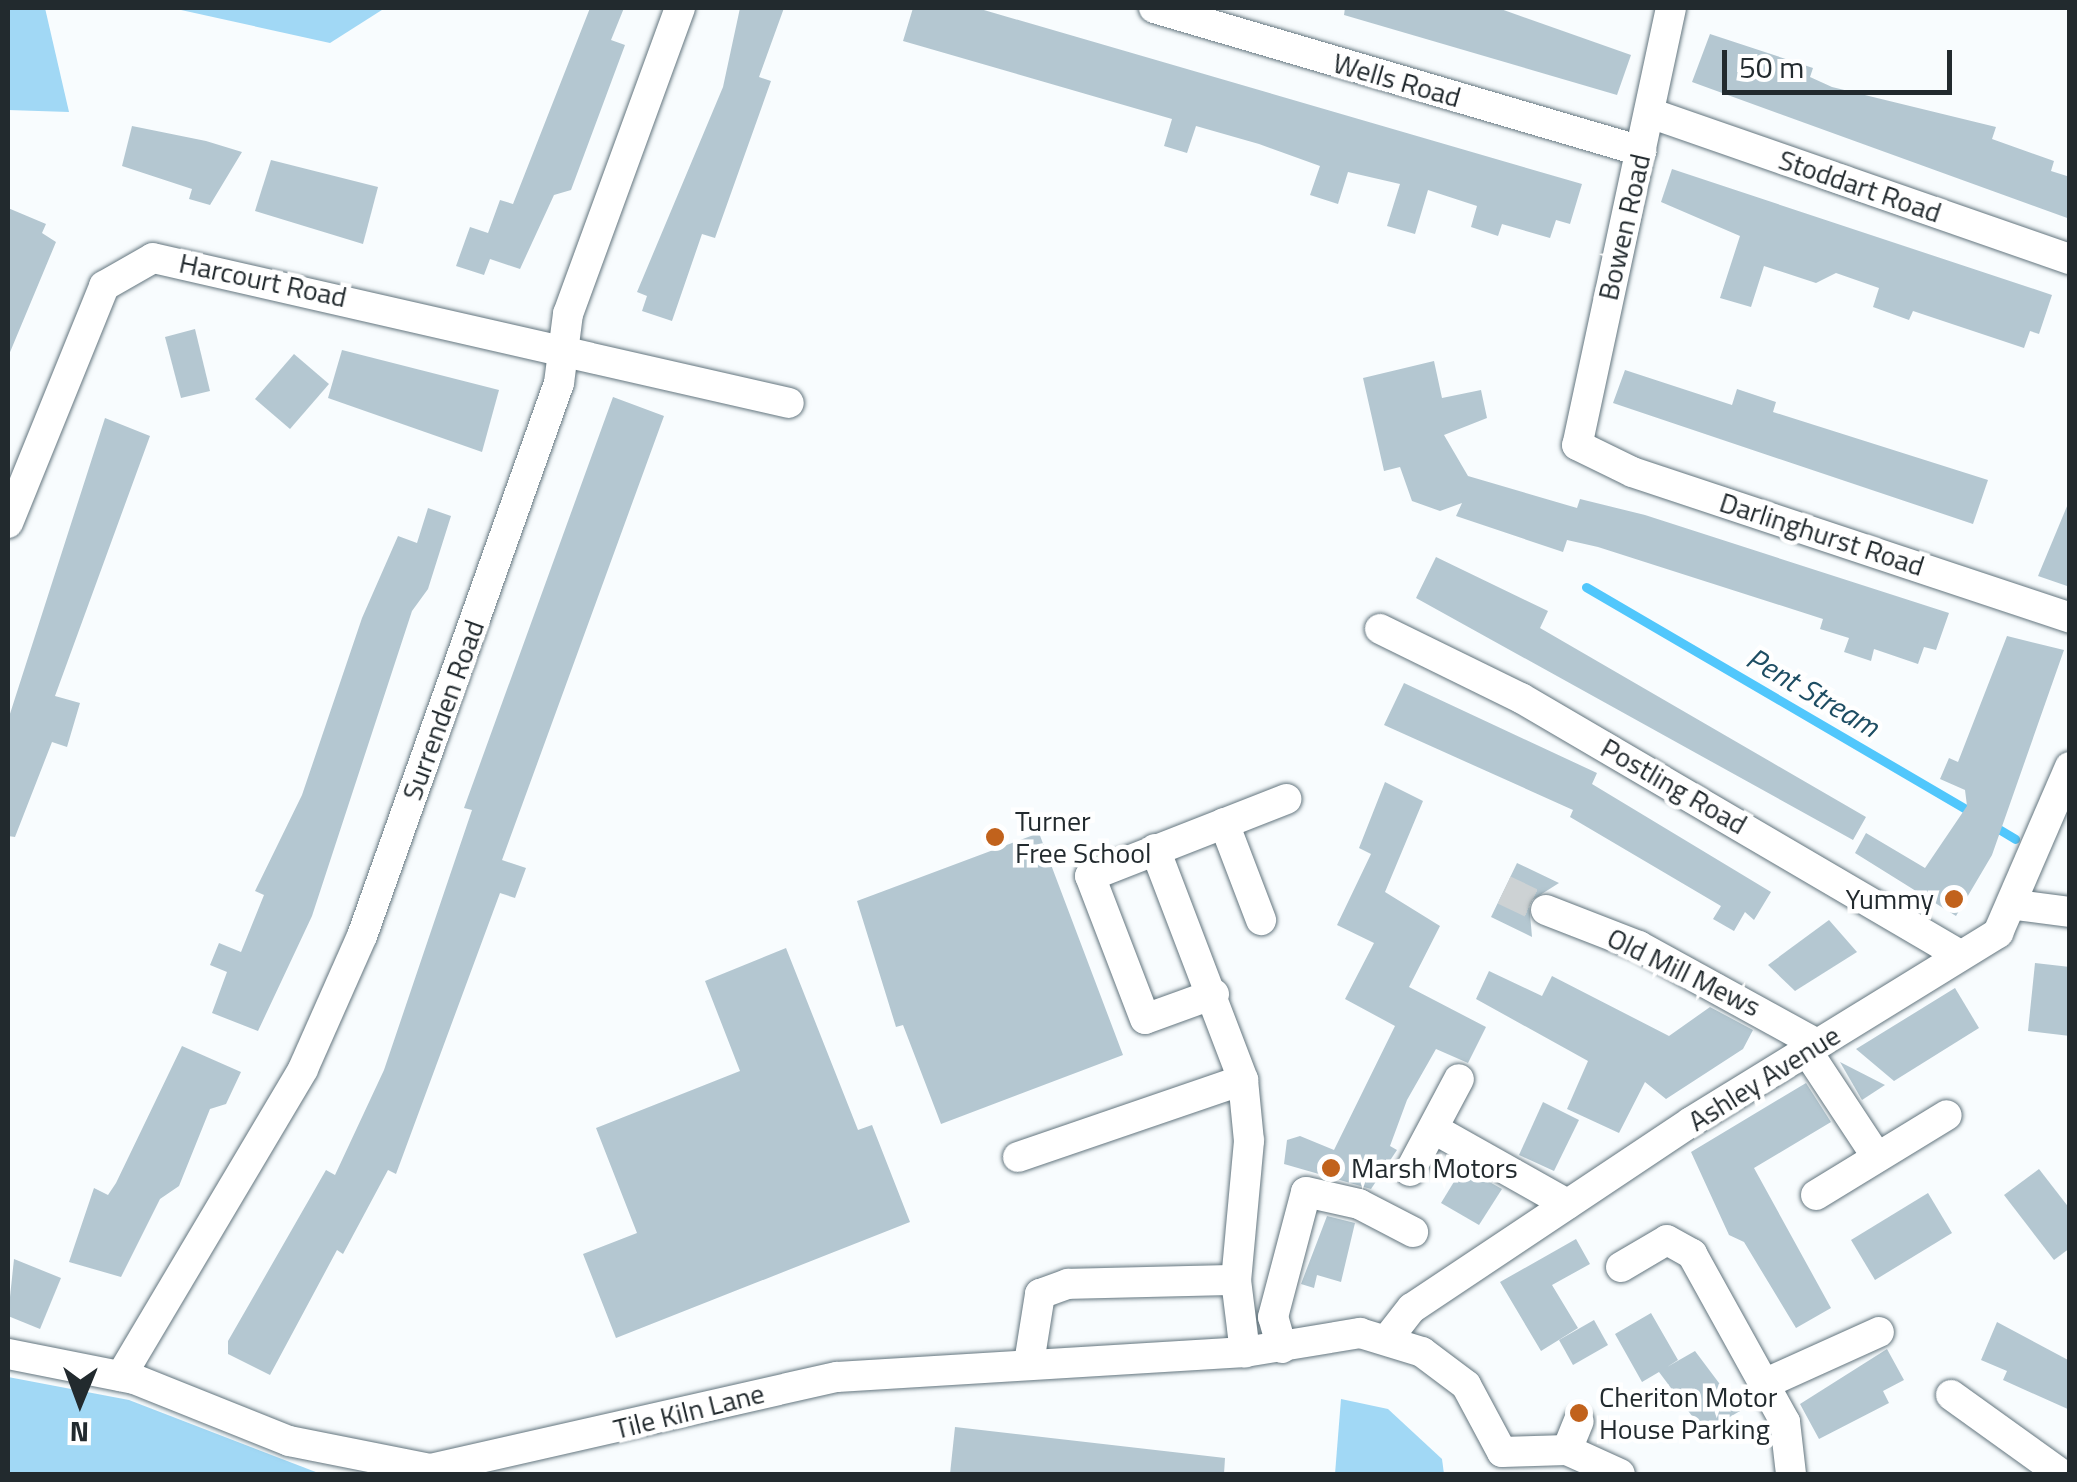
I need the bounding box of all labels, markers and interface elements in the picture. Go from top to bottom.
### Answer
scale bar [1727,30,1957,92]
text: 50 m [1739,44,1804,90]
street label: Wells Road [1329,46,1465,114]
street label: Stoddart Road [1774,143,1946,229]
street label: Bowen Road [1591,151,1657,303]
street label: Harcourt Road [176,246,350,314]
street label: Darlinghurst Road [1716,485,1928,583]
street label: Surrenden Road [395,615,491,805]
water label: Pent Stream [1740,640,1886,744]
street label: Postling Road [1595,731,1753,841]
place label: Turner Free School [1015,804,1151,870]
marker: Turner Free School [984,826,1006,848]
place label: Yummy [1846,882,1934,916]
marker: Yummy [1943,888,1965,910]
street label: Old Mill Mews [1602,920,1766,1024]
street label: Ashley Avenue [1682,1018,1846,1138]
place label: Marsh Motors [1351,1151,1518,1185]
marker: Marsh Motors [1320,1157,1342,1179]
north arrow [30,1352,130,1452]
street label: Tile Kiln Lane [610,1376,768,1446]
place label: Cheriton Motor House Parking [1599,1380,1777,1446]
marker: Cheriton Motor House Parking [1568,1402,1590,1424]
text: N [69,1411,90,1454]

